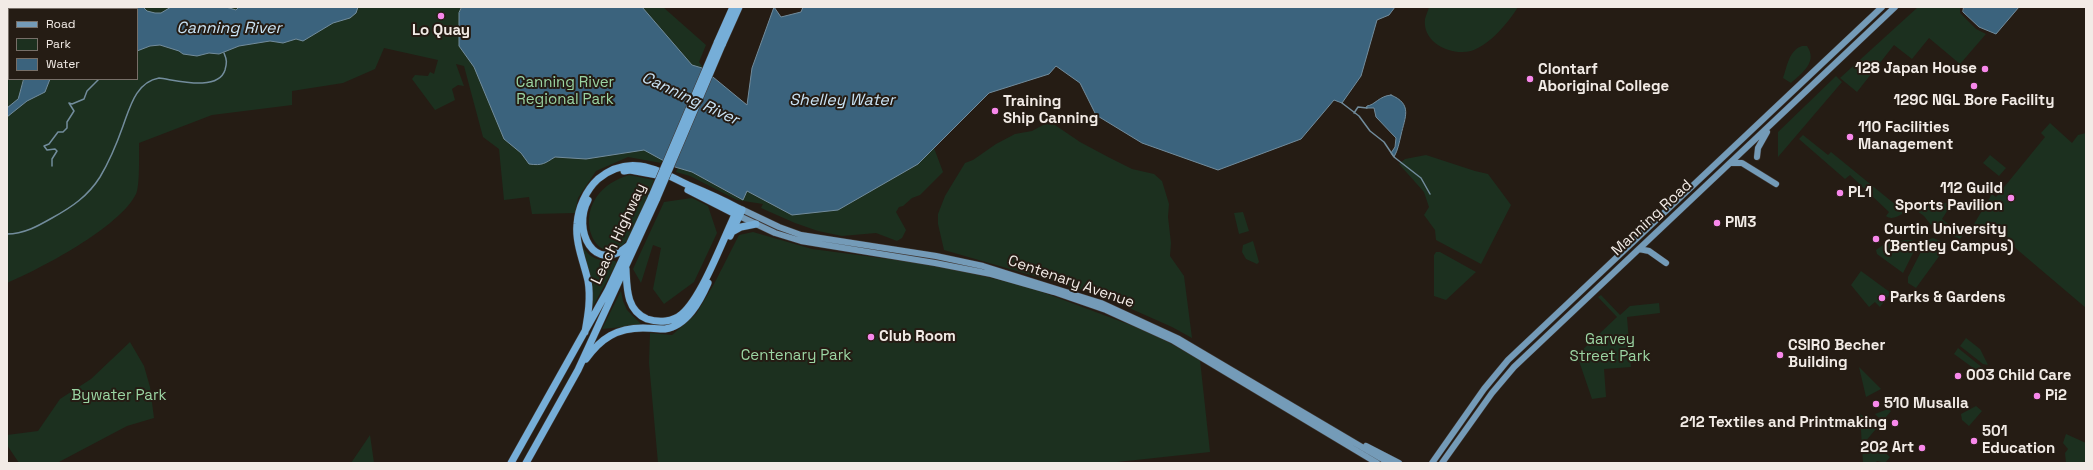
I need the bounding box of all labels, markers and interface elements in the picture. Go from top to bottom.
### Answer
legend [8,8,138,80]
marker: Lo Quay [436,11,446,21]
text: Road [46,16,75,32]
water label: Canning River [176,19,282,39]
place label: Lo Quay [412,22,470,40]
text: Park [46,36,71,52]
text: Water [46,56,80,72]
place label: 128 Japan House [1855,60,1977,78]
place label: Clontarf Aboriginal College [1538,61,1669,96]
marker: 128 Japan House [1980,64,1990,74]
water label: Canning River [638,68,742,130]
park label: Canning River Regional Park [516,74,614,109]
marker: Clontarf Aboriginal College [1525,74,1535,84]
marker: 129C NGL Bore Facility [1969,81,1979,91]
water label: Shelley Water [789,91,895,111]
place label: 129C NGL Bore Facility [1894,92,2054,110]
place label: Training Ship Canning [1003,93,1098,128]
marker: Training Ship Canning [990,106,1000,116]
place label: 110 Facilities Management [1858,119,1953,154]
marker: 110 Facilities Management [1845,132,1855,142]
street label: Manning Road [1608,176,1696,260]
place label: 112 Guild Sports Pavilion [1895,180,2003,215]
street label: Leach Highway [588,181,650,287]
place label: PL1 [1848,184,1872,202]
marker: PL1 [1835,188,1845,198]
marker: 112 Guild Sports Pavilion [2006,193,2016,203]
place label: PM3 [1725,214,1756,232]
marker: PM3 [1712,218,1722,228]
place label: Curtin University (Bentley Campus) [1884,221,2014,256]
marker: Curtin University (Bentley Campus) [1871,234,1881,244]
street label: Centenary Avenue [1005,252,1137,312]
place label: Parks & Gardens [1890,289,2006,307]
marker: Parks & Gardens [1877,293,1887,303]
place label: Club Room [879,328,956,346]
park label: Garvey Street Park [1570,331,1650,366]
marker: Club Room [866,332,876,342]
place label: CSIRO Becher Building [1788,337,1885,372]
park label: Centenary Park [741,347,851,365]
marker: CSIRO Becher Building [1775,350,1785,360]
place label: 003 Child Care [1966,367,2071,385]
marker: 003 Child Care [1953,371,1963,381]
park label: Bywater Park [71,387,167,405]
place label: Pi2 [2045,387,2067,405]
marker: Pi2 [2032,391,2042,401]
place label: 510 Musalla [1884,395,1969,413]
marker: 510 Musalla [1871,399,1881,409]
place label: 212 Textiles and Printmaking [1680,414,1887,432]
marker: 212 Textiles and Printmaking [1890,418,1900,428]
place label: 501 Education [1982,423,2055,458]
marker: 501 Education [1969,436,1979,446]
place label: 202 Art [1860,439,1914,457]
marker: 202 Art [1917,443,1927,453]

